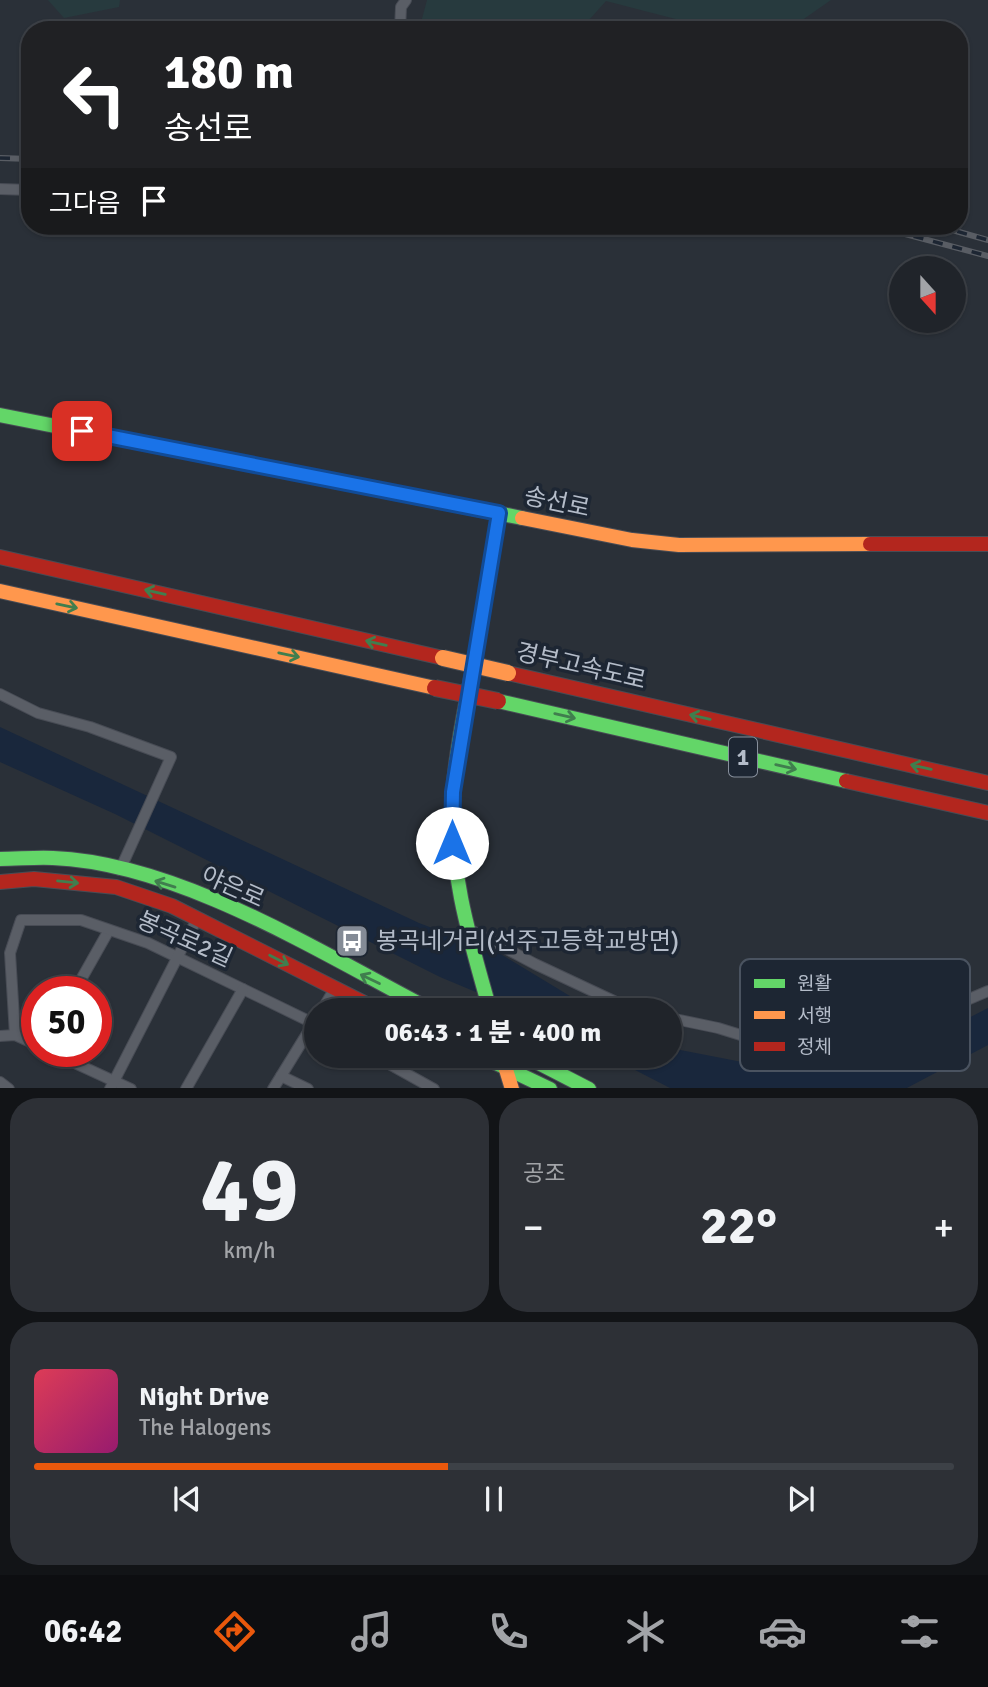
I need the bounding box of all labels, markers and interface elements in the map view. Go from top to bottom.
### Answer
text: 180 m [164,42,294,102]
icon: left [49,49,140,140]
text: 송선로 [164,109,252,148]
icon: arrive [135,182,173,220]
text: 그다음 [49,188,121,220]
north arrow [889,256,966,332]
map controls [889,256,966,333]
pin [52,401,112,461]
icon: arrive [63,412,101,450]
street label: 송선로 [521,480,593,524]
one-way arrow [144,585,166,598]
one-way arrow [55,599,78,613]
one-way arrow [365,636,388,649]
street label: 경부고속도로 [513,636,649,696]
one-way arrow [277,648,300,662]
one-way arrow [689,709,712,723]
one-way arrow [553,710,576,724]
road number: 1 [729,737,757,776]
one-way arrow [911,760,933,773]
one-way arrow [774,761,797,774]
position arrow [415,806,489,880]
street label: 야은로 [197,860,269,914]
one-way arrow [56,876,79,889]
one-way arrow [154,876,176,889]
street label: 봉곡로2길 [133,905,237,973]
bus stop icon: 봉곡네거리(선주고등학교방면) [333,922,371,960]
place label: 봉곡네거리(선주고등학교방면) [376,926,679,956]
one-way arrow [268,954,289,968]
legend [740,959,970,1071]
one-way arrow [360,972,381,986]
text: 원활 [797,972,832,996]
speed limit sign: 50 [21,976,112,1067]
text: 서행 [797,1004,832,1028]
text: 06:43 · 1 분 · 400 m [385,1017,601,1049]
text: 정체 [797,1035,832,1059]
text: 49 [200,1134,299,1247]
text: 공조 [523,1159,565,1188]
text: 22° [700,1194,777,1258]
text: − [523,1204,544,1251]
text: + [933,1204,954,1251]
text: km/h [223,1236,276,1265]
text: Night Drive [139,1381,269,1413]
text: The Halogens [139,1413,271,1442]
icon: previous [168,1480,206,1518]
icon: pause [475,1480,513,1518]
icon: next [782,1480,820,1518]
icon: directions [210,1607,259,1656]
icon: music [347,1607,396,1656]
icon: phone [484,1607,533,1656]
icon: climate [621,1607,670,1656]
icon: car [758,1607,807,1656]
icon: filters [895,1607,944,1656]
text: 06:42 [44,1612,123,1651]

